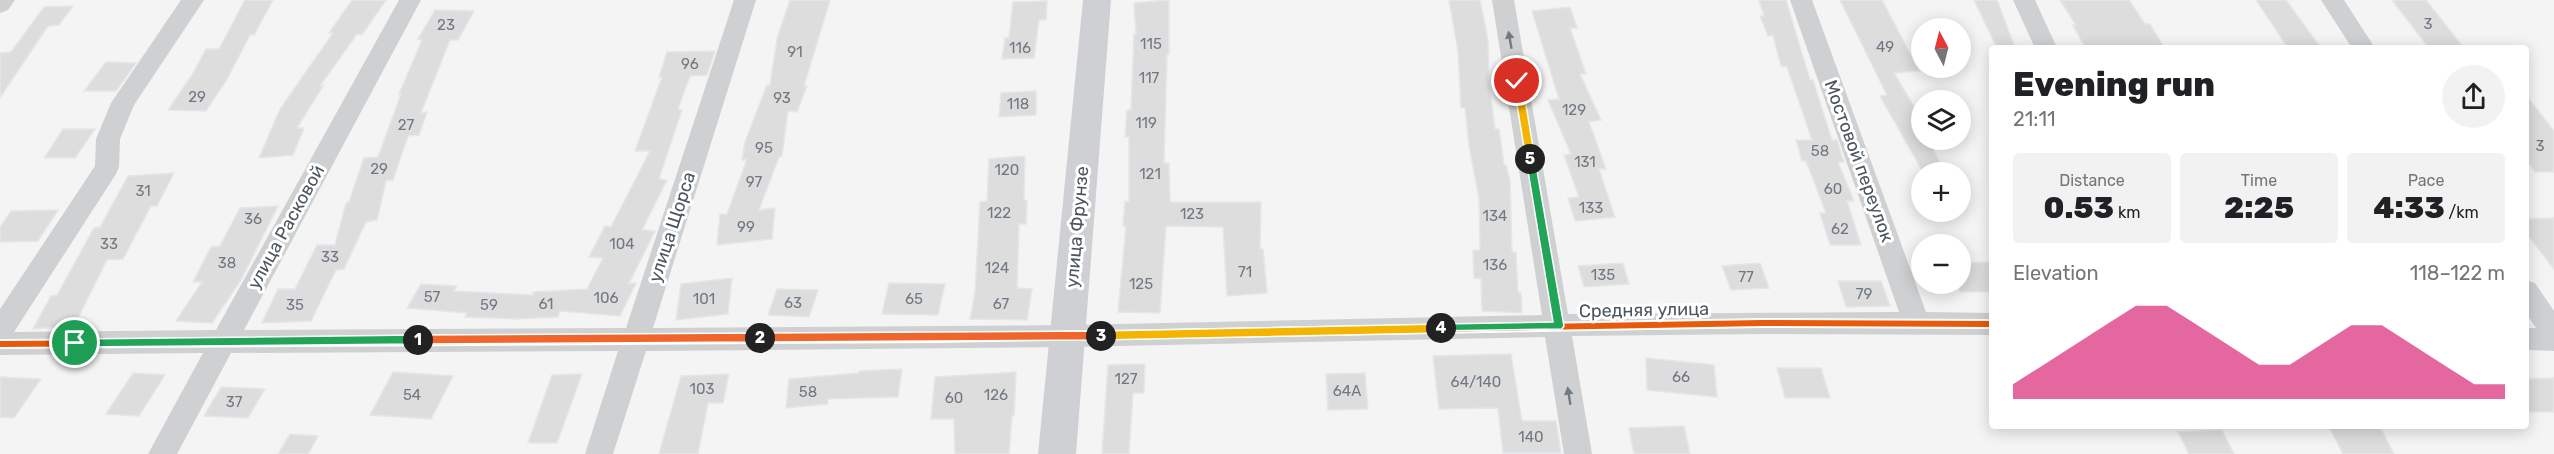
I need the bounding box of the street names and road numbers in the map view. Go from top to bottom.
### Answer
street label: Мостовой переулок [1819,77,1899,245]
street label: улица Расковой [243,161,329,293]
street label: улица Фрунзе [1061,165,1093,289]
street label: улица Щорса [644,169,700,285]
street label: Средняя улица [1579,298,1709,322]

